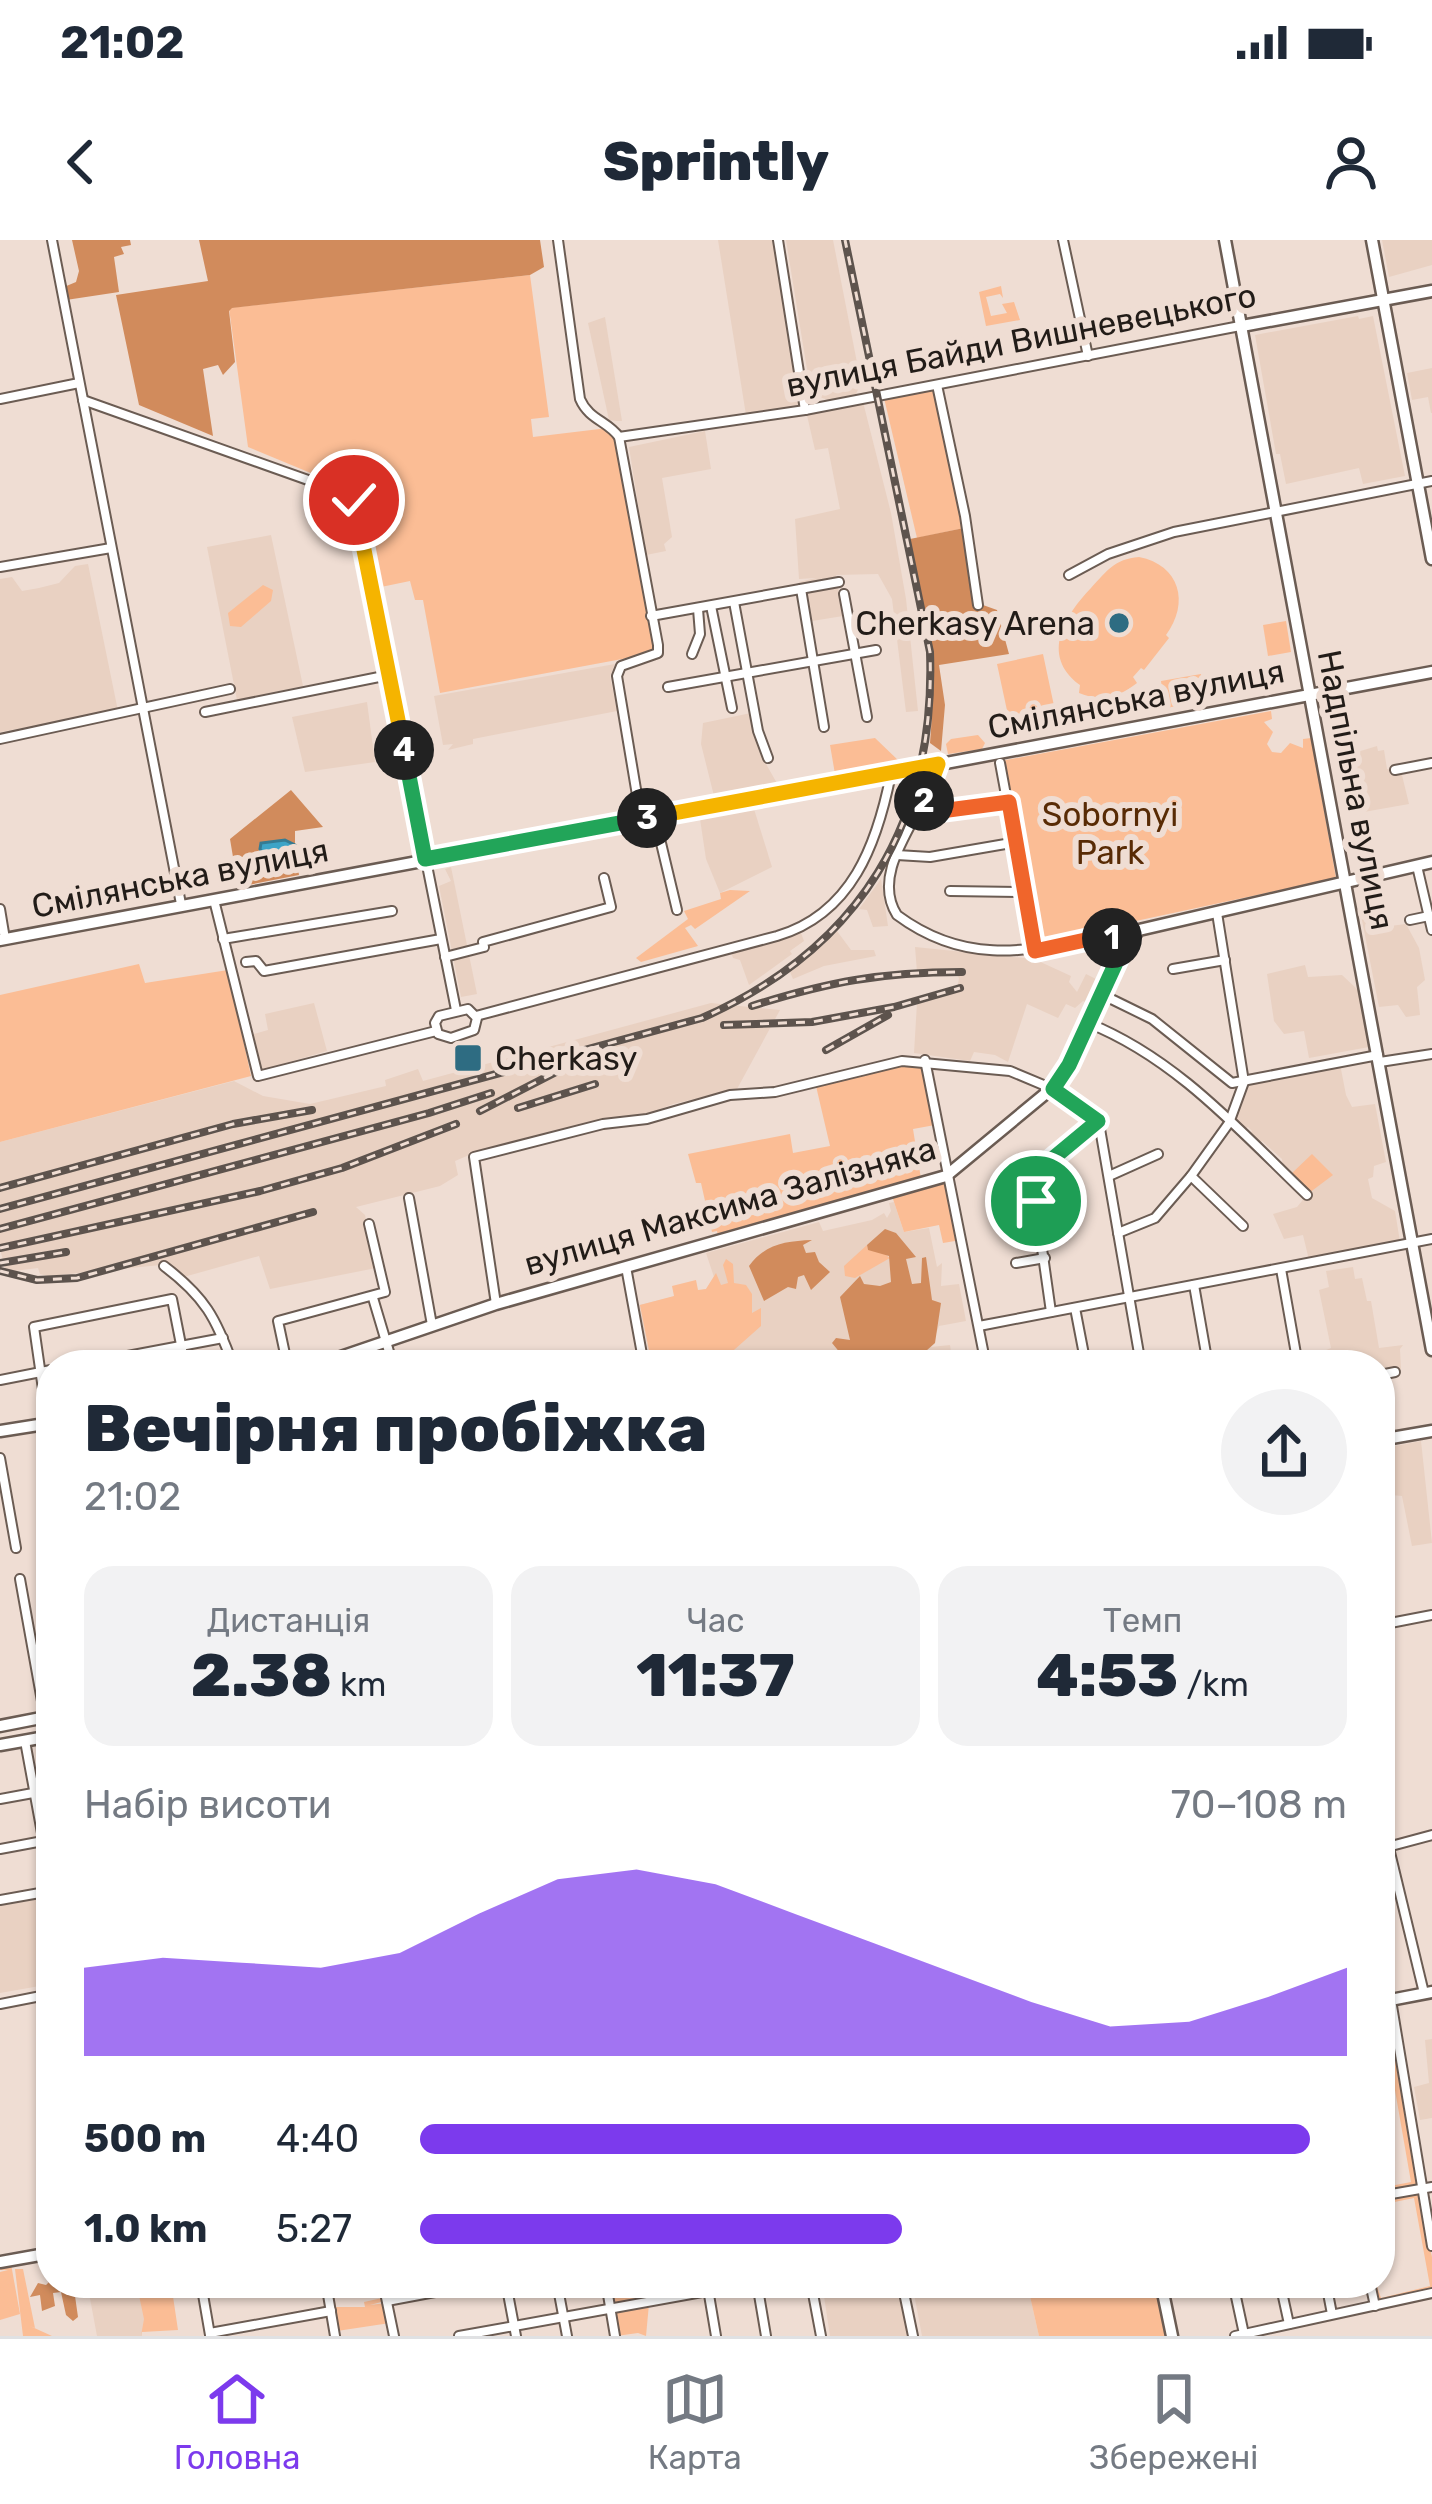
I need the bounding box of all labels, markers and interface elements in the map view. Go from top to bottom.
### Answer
text: 21:02 [60,16,185,69]
icon: back [48,129,114,195]
icon: person [1318,129,1384,195]
text: Sprintly [603,130,829,194]
street label: вулиця Байди Вишневецького [783,275,1259,405]
pin [303,449,405,551]
icon: check [321,467,387,533]
place label: Cherkasy Arena [855,604,1095,643]
marker: Cherkasy Arena [1106,610,1132,636]
street label: Надпільна вулиця [1310,647,1402,933]
street label: Смілянська вулиця [984,651,1288,747]
pin: 4 [374,720,434,780]
text: 4 [393,730,415,769]
pin: 2 [894,771,954,831]
text: 2 [913,781,935,820]
pin: 3 [617,788,677,848]
park label: Sobornyi Park [1042,795,1178,872]
text: 3 [636,798,658,837]
street label: Смілянська вулиця [28,830,332,926]
pin: 1 [1082,908,1142,968]
text: 1 [1104,918,1120,957]
place label: Cherkasy [495,1039,637,1078]
marker: Cherkasy [452,1042,484,1074]
street label: вулиця Максима Залізняка [520,1128,940,1284]
pin [985,1150,1087,1252]
icon: arrive [1003,1168,1069,1234]
text: Вечірня пробіжка [84,1389,707,1468]
button: share [1221,1389,1347,1515]
text: 21:02 [84,1474,181,1520]
text: Дистанція [207,1601,370,1640]
text: Час [686,1601,745,1640]
text: Темп [1103,1601,1182,1640]
text: 2.38 [191,1640,332,1711]
text: 11:37 [636,1640,795,1711]
text: 4:53 [1036,1640,1178,1711]
text: km [332,1665,386,1704]
text: /km [1178,1665,1249,1704]
text: Набір висоти [84,1782,332,1828]
text: 70–108 m [1171,1782,1347,1828]
text: 500 m [84,2116,206,2162]
text: 4:40 [276,2116,359,2162]
text: 1.0 km [84,2206,208,2252]
text: 5:27 [276,2206,352,2252]
tab: Головна [174,2366,300,2477]
tab: Карта [648,2366,742,2477]
tab: Збережені [1089,2366,1258,2477]

